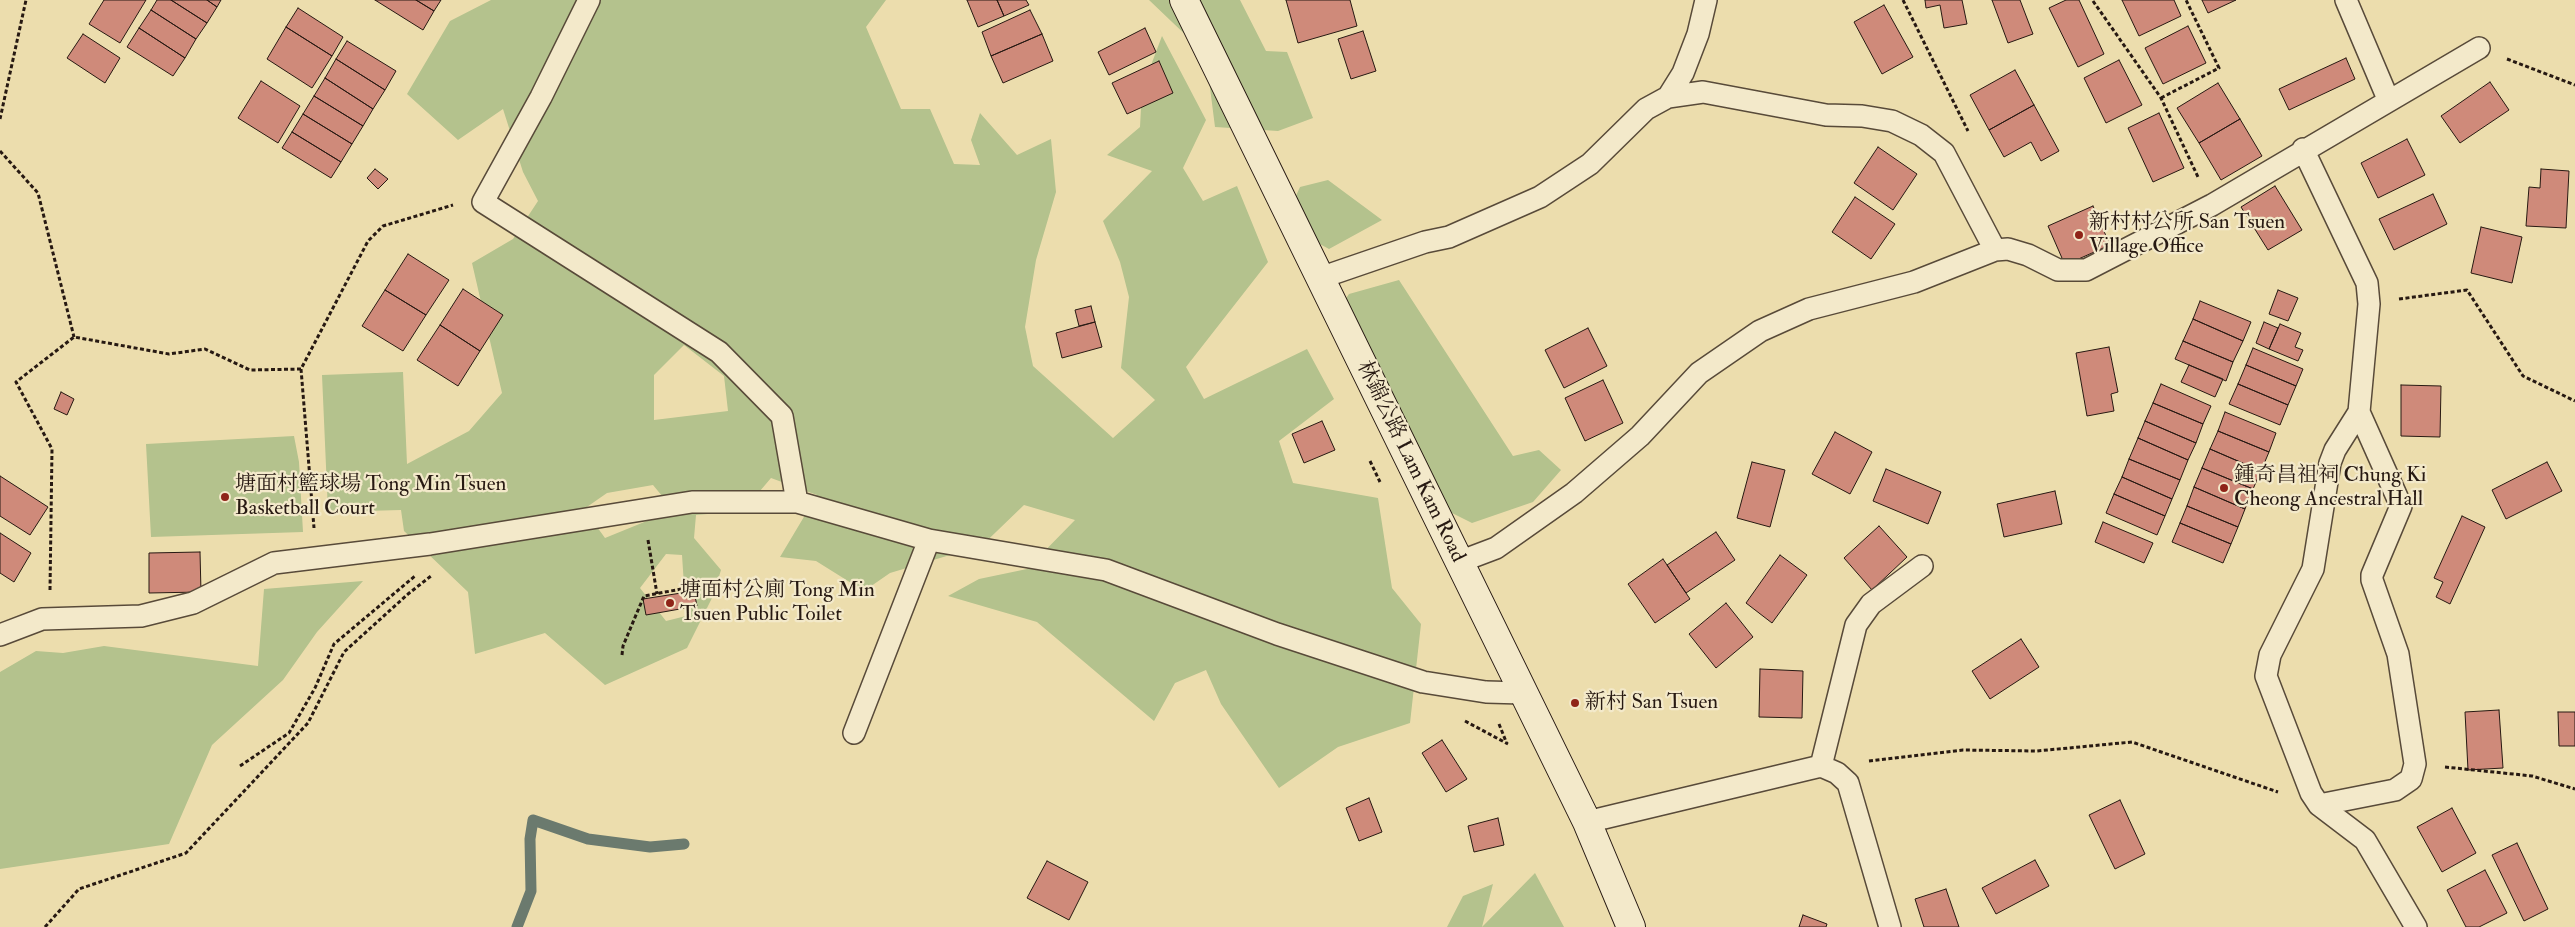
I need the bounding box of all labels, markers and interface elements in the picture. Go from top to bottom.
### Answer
place label: 新村村公所 San Tsuen Village Office [2089,210,2285,260]
marker: 新村村公所 San Tsuen Village Office [2073,229,2085,241]
street label: 林錦公路 Lam Kam Road [1350,357,1470,567]
place label: 鍾奇昌祖祠 Chung Ki Cheong Ancestral Hall [2234,463,2426,513]
place label: 塘面村籃球場 Tong Min Tsuen Basketball Court [235,472,506,522]
marker: 鍾奇昌祖祠 Chung Ki Cheong Ancestral Hall [2218,482,2230,494]
marker: 塘面村籃球場 Tong Min Tsuen Basketball Court [219,491,231,503]
place label: 塘面村公廁 Tong Min Tsuen Public Toilet [680,578,875,628]
marker: 塘面村公廁 Tong Min Tsuen Public Toilet [664,597,676,609]
place label: 新村 San Tsuen [1585,690,1718,716]
marker: 新村 San Tsuen [1569,697,1581,709]

